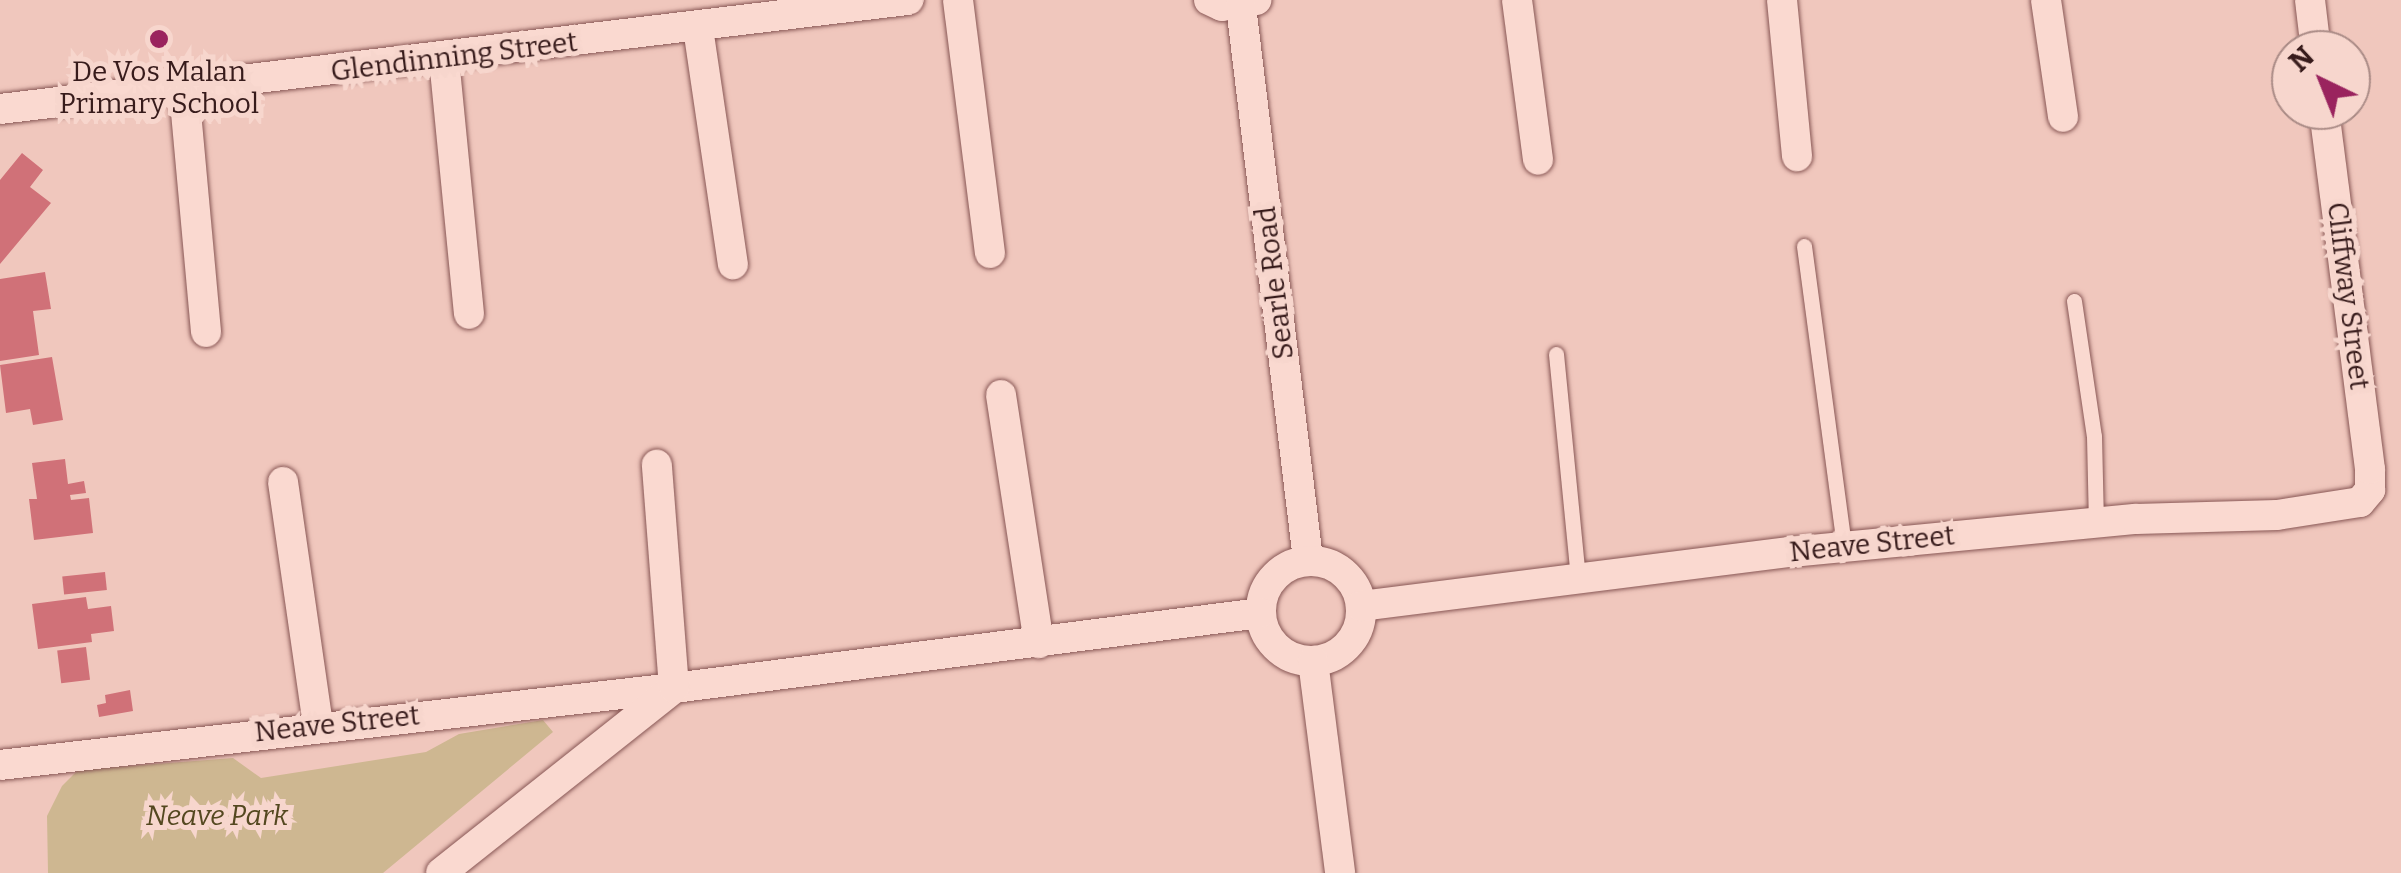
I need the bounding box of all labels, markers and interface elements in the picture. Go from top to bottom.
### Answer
street label: Glendinning Street [329,25,579,89]
marker: De Vos Malan Primary School [148,28,170,50]
north arrow [2271,30,2371,130]
text: N [2282,40,2321,79]
place label: De Vos Malan Primary School [59,55,259,121]
street label: Cliffway Street [2320,200,2376,392]
street label: Searle Road [1249,205,1301,361]
street label: Neave Street [1788,519,1956,569]
street label: Neave Street [253,699,421,749]
park label: Neave Park [146,799,288,833]

